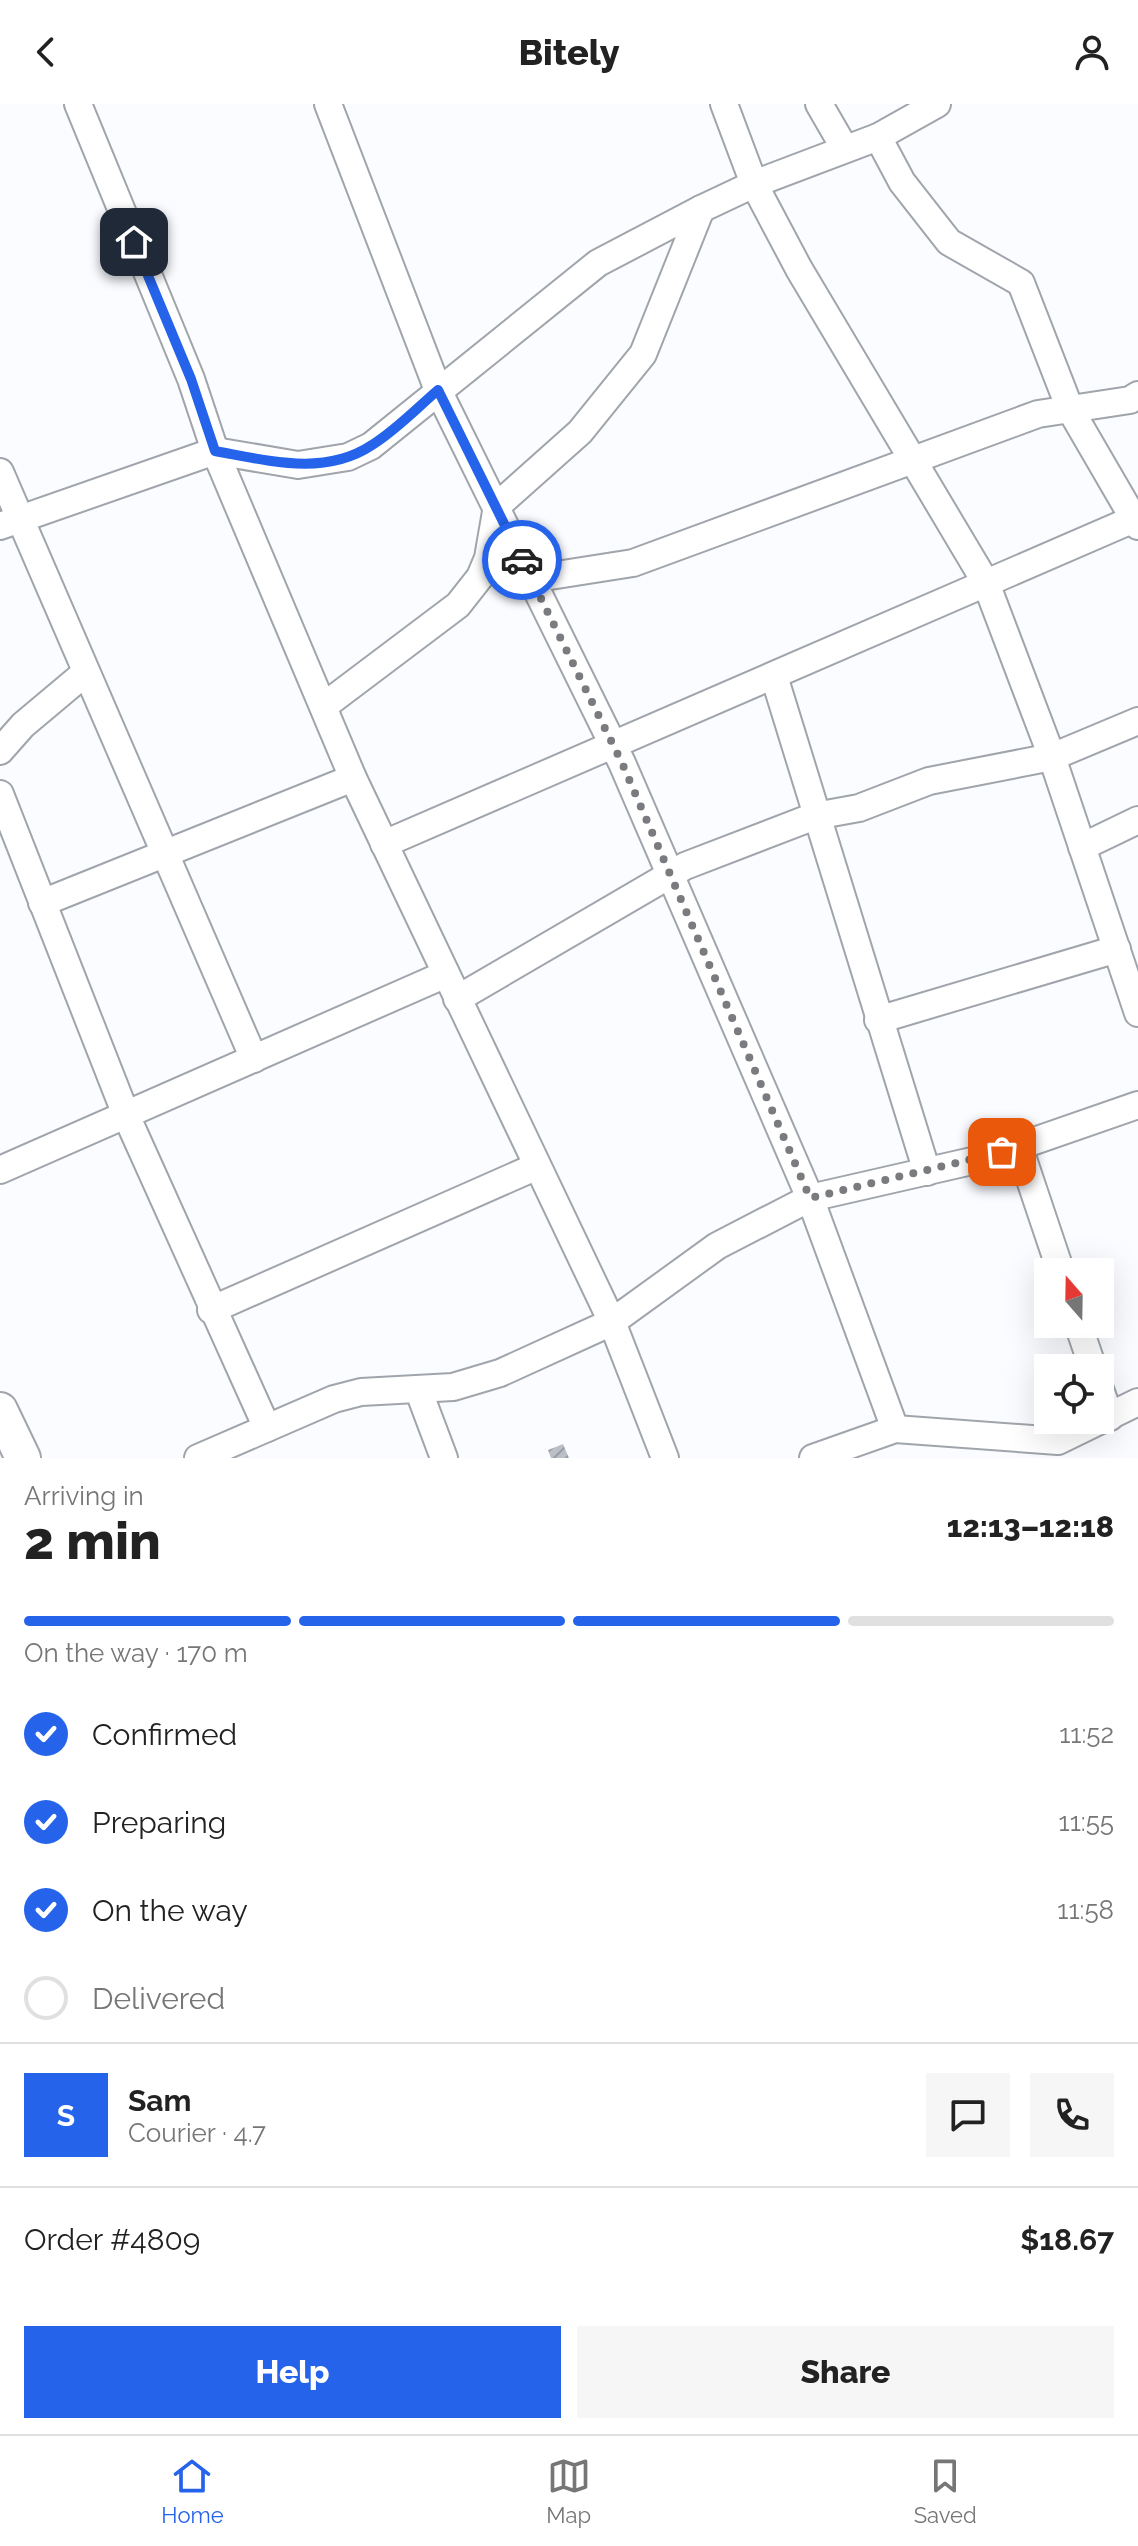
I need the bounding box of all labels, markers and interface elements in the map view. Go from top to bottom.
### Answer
icon: back [24,30,68,74]
icon: person [1070,30,1114,74]
text: Bitely [518,31,620,73]
pin [100,208,168,276]
icon: home [112,220,156,264]
courier [482,520,562,600]
icon: car [500,538,544,582]
pin [968,1118,1036,1186]
icon: bag [980,1130,1024,1174]
north arrow [1034,1258,1114,1338]
map controls [1034,1258,1114,1434]
button: locate [1034,1354,1114,1434]
text: Arriving in [24,1481,144,1511]
text: 12:13–12:18 [947,1509,1114,1544]
text: 2 min [24,1510,161,1571]
text: On the way · 170 m [24,1638,248,1668]
icon: check [24,1712,68,1756]
text: Confirmed [92,1717,237,1752]
text: 11:52 [1059,1719,1114,1749]
icon: check [24,1800,68,1844]
text: Preparing [92,1805,226,1840]
text: 11:55 [1059,1807,1114,1837]
icon: check [24,1888,68,1932]
text: On the way [92,1893,248,1928]
text: 11:58 [1057,1895,1114,1925]
text: Delivered [92,1981,225,2016]
button: chat [926,2073,1010,2157]
button: phone [1030,2073,1114,2157]
text: Sam [128,2083,191,2118]
text: S [57,2098,75,2133]
text: Courier · 4.7 [128,2118,266,2148]
text: Order #4809 [24,2222,200,2257]
text: $18.67 [1020,2222,1114,2257]
button: Help [24,2326,561,2418]
button: Share [577,2326,1114,2418]
tab: Home [161,2454,224,2528]
tab: Map [546,2454,591,2528]
tab: Saved [914,2454,977,2528]

